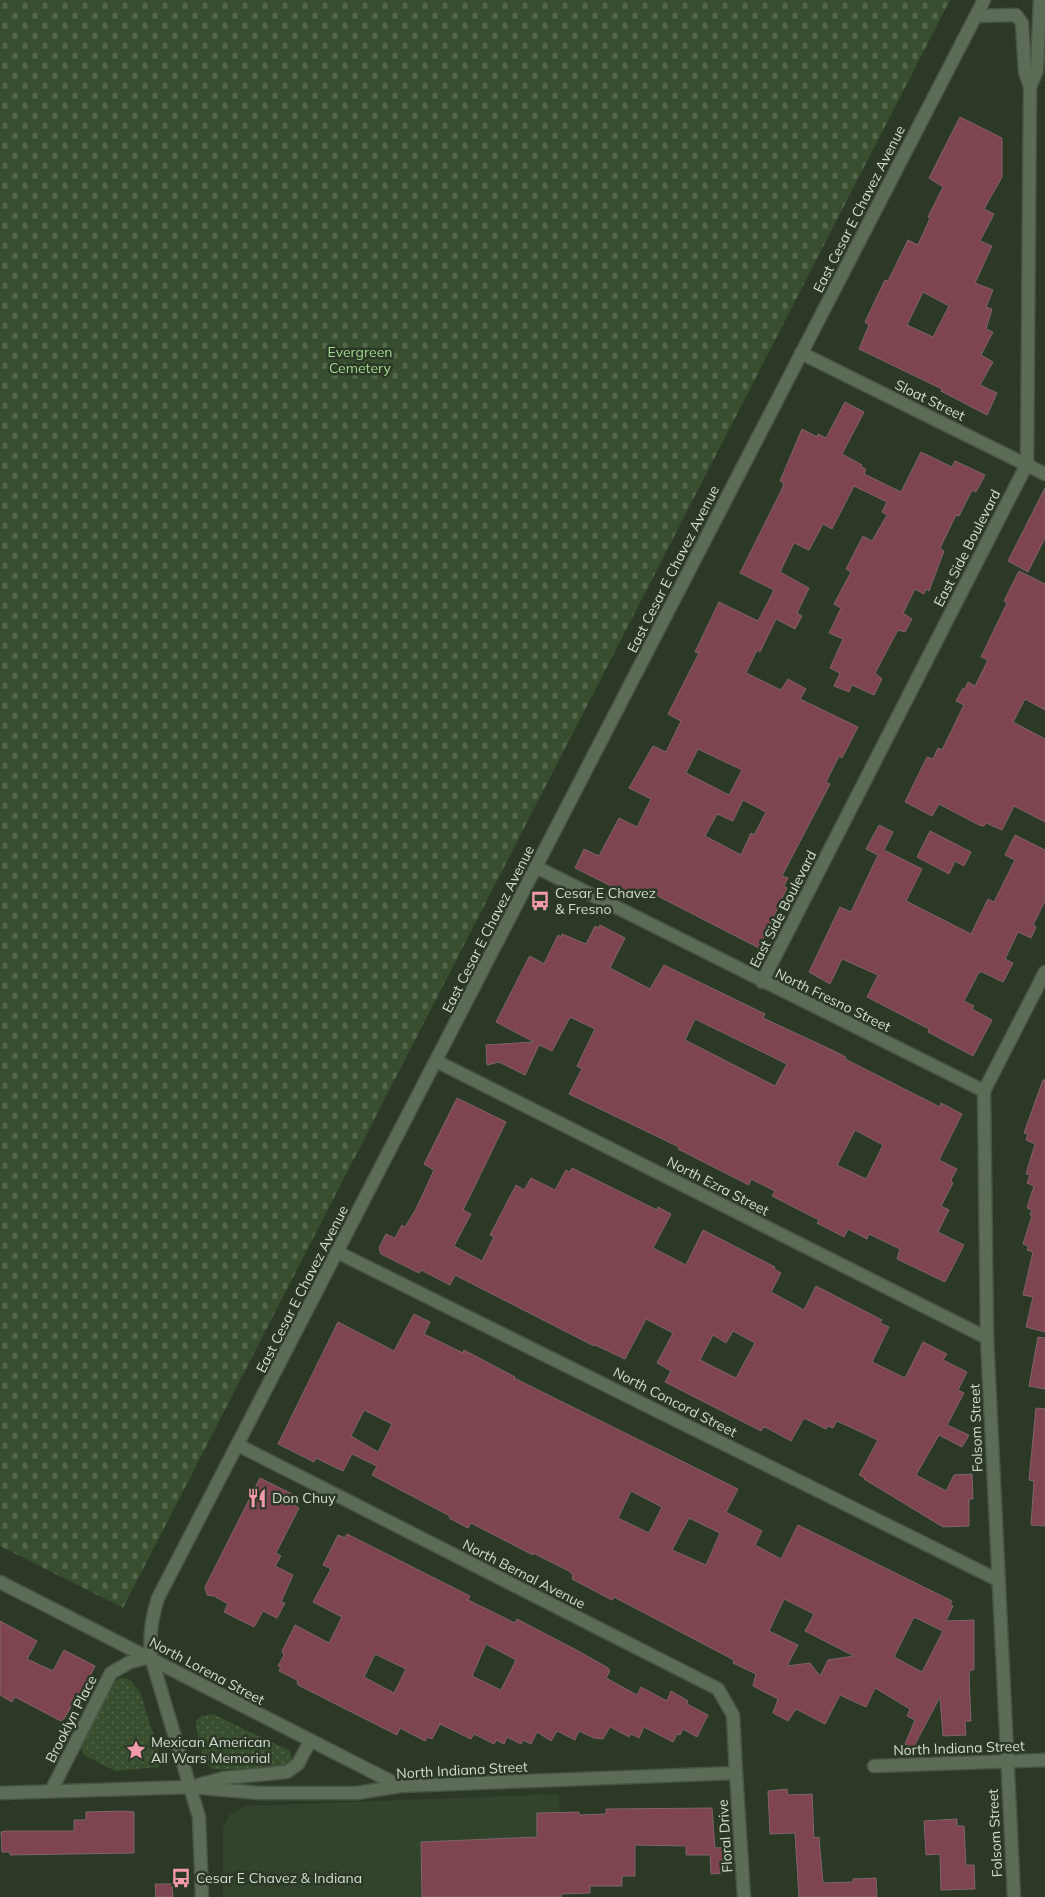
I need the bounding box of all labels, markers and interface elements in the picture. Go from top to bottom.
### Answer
street label: East Cesar E Chavez Avenue [809,122,909,296]
park label: Evergreen Cemetery [328,343,392,377]
street label: Sloat Street [892,375,968,425]
street label: East Cesar E Chavez Avenue [623,482,723,656]
street label: East Side Boulevard [930,486,1004,610]
street label: East Cesar E Chavez Avenue [438,842,538,1016]
street label: East Side Boulevard [746,847,820,971]
place label: Cesar E Chavez & Fresno [555,884,656,918]
bus stop icon: Cesar E Chavez & Fresno [529,890,551,912]
street label: North Fresno Street [772,964,894,1036]
street label: North Ezra Street [664,1153,772,1219]
street label: East Cesar E Chavez Avenue [252,1202,352,1376]
street label: North Concord Street [610,1363,740,1441]
street label: Folsom Street [965,1383,987,1473]
restaurant icon: Don Chuy [246,1487,268,1509]
place label: Don Chuy [272,1489,336,1507]
street label: North Bernal Avenue [460,1535,588,1613]
street label: North Lorena Street [146,1633,268,1709]
street label: Brooklyn Place [41,1672,101,1766]
place label: Mexican American All Wars Memorial [151,1733,271,1767]
street label: North Indiana Street [893,1737,1025,1759]
place icon: Mexican American All Wars Memorial [125,1739,147,1761]
street label: North Indiana Street [396,1758,528,1782]
street label: Folsom Street [984,1788,1006,1878]
street label: Floral Drive [713,1799,737,1873]
bus stop icon: Cesar E Chavez & Indiana [170,1867,192,1889]
place label: Cesar E Chavez & Indiana [196,1869,362,1887]

